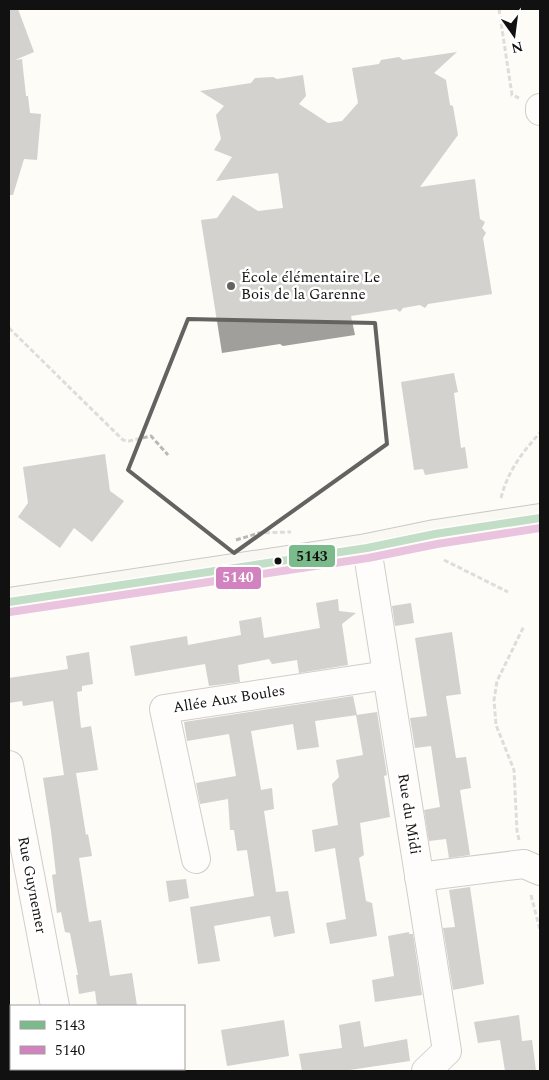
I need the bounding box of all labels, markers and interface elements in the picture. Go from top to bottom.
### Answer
north arrow [489,10,539,60]
text: N [509,36,525,59]
place label: École élémentaire Le Bois de la Garenne [241,266,380,306]
marker: École élémentaire Le Bois de la Garenne [225,280,237,292]
line badge: 5143 [288,544,336,568]
text: 5143 [296,546,328,567]
unlabelled marker [273,556,283,566]
line badge: 5140 [215,566,262,590]
text: 5140 [222,567,254,588]
street label: Allée Aux Boules [171,679,287,719]
street label: Rue du Midi [391,772,427,856]
street label: Rue Guynemer [11,834,53,936]
legend [10,1005,185,1070]
text: 5143 [55,1014,86,1037]
text: 5140 [55,1039,85,1062]

